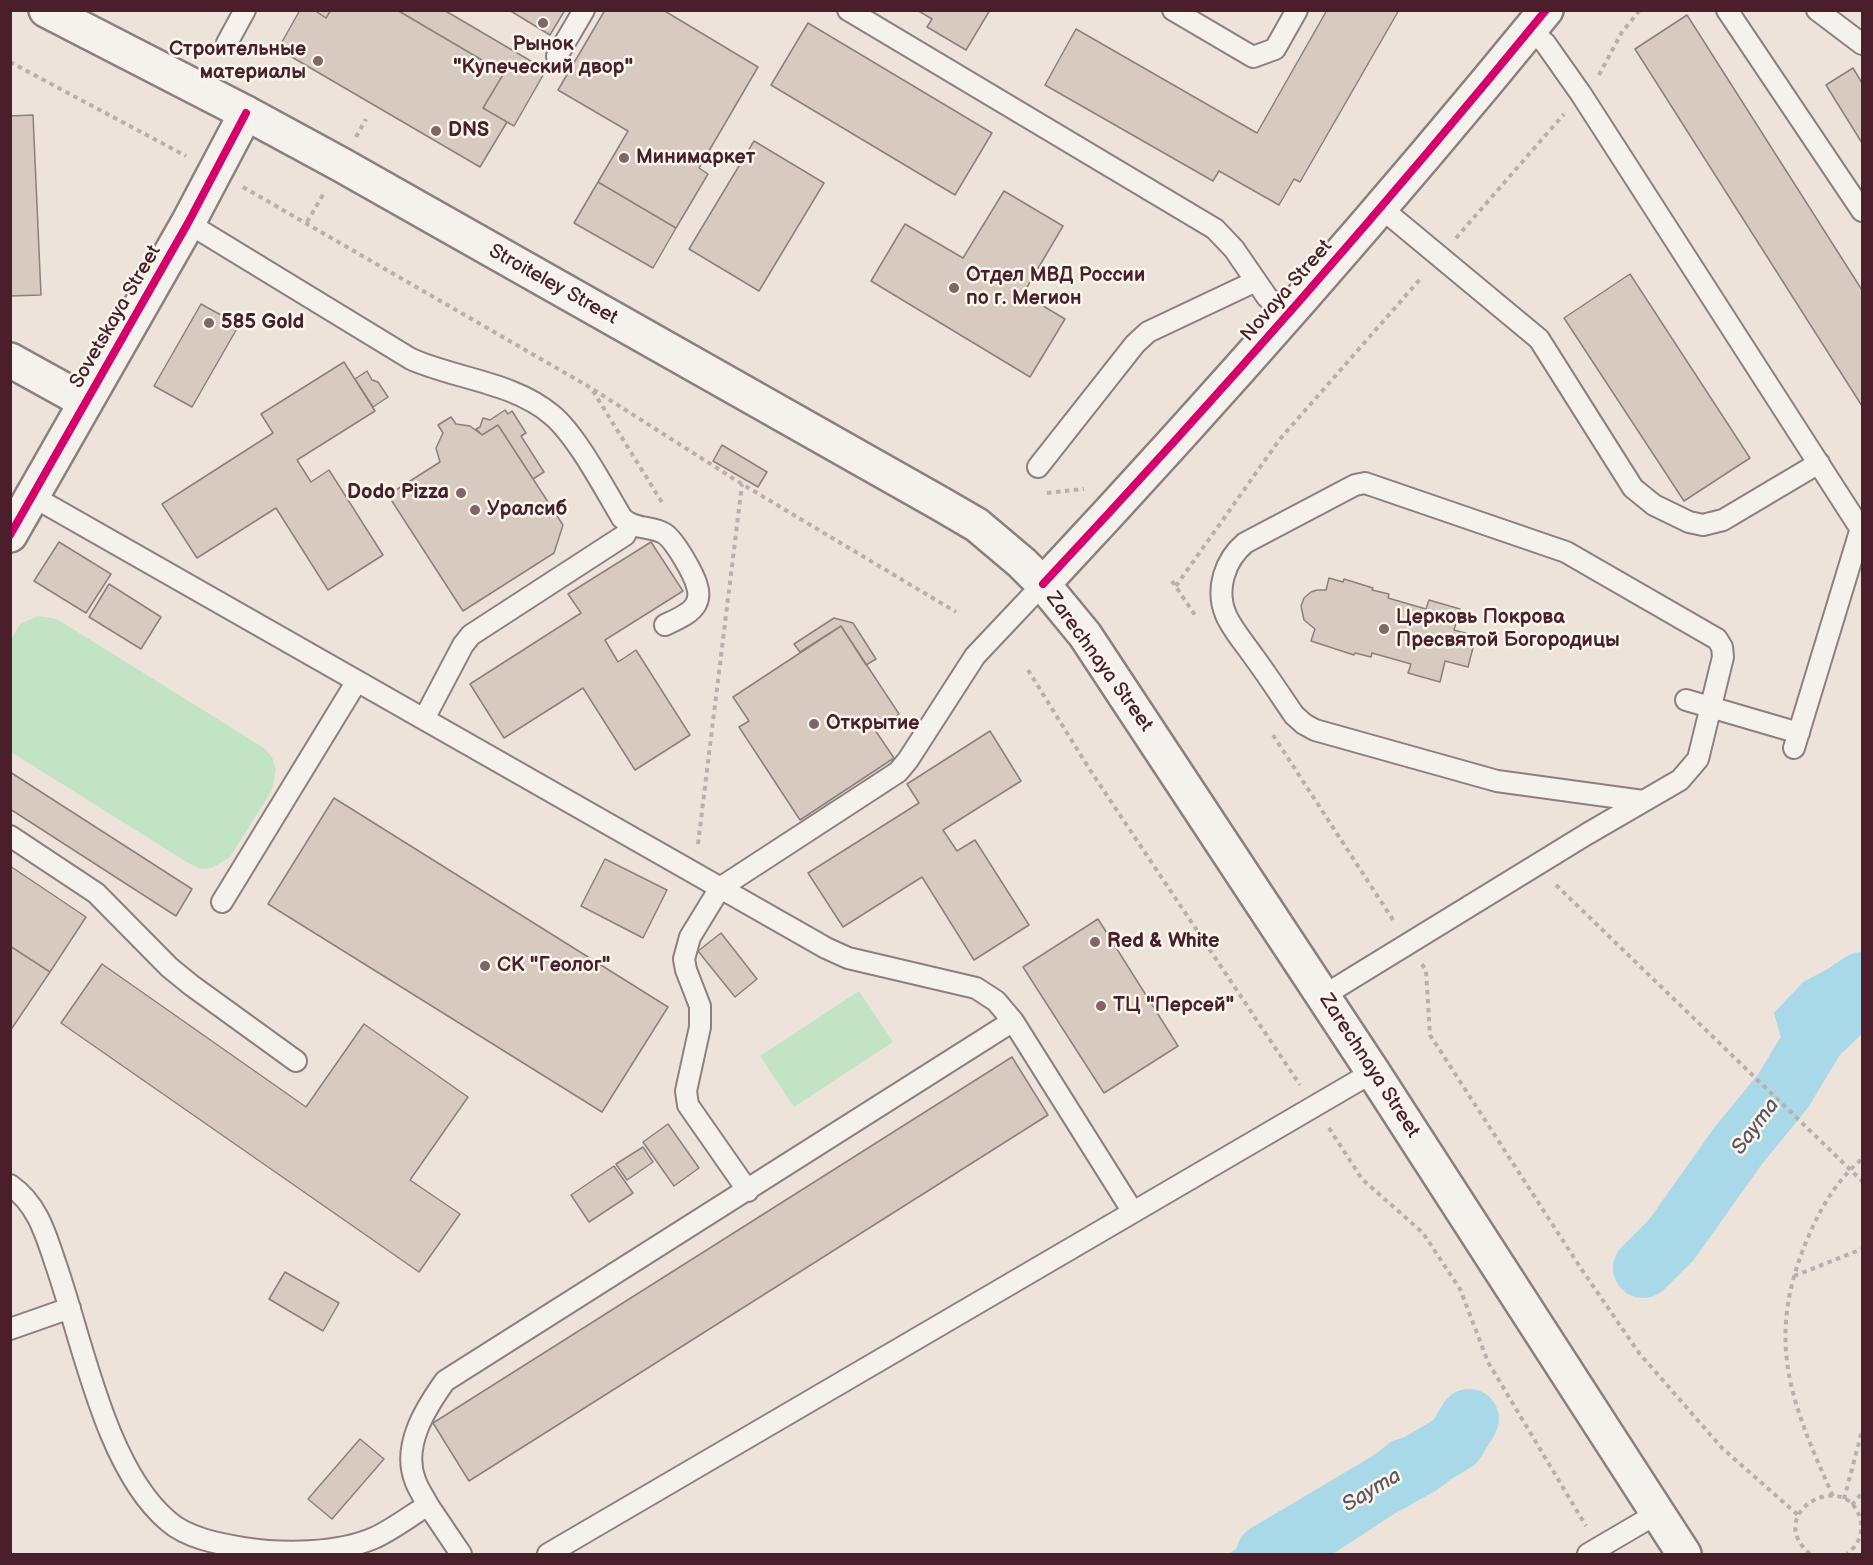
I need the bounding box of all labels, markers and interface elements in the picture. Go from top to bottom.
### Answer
marker: Рынок "Купеческий двор" [536,16,550,30]
place label: Рынок "Купеческий двор" [453,33,633,80]
place label: Строительные материалы [169,38,306,85]
marker: Строительные материалы [311,54,325,68]
place label: DNS [448,119,489,143]
marker: DNS [429,124,443,138]
place label: Минимаркет [636,146,755,170]
marker: Минимаркет [617,151,631,165]
street label: Novaya Street [1236,235,1338,347]
street label: Stroiteley Street [484,240,622,330]
street label: Sovetskaya Street [65,241,167,393]
place label: Отдел МВД России по г. Мегион [966,264,1145,311]
marker: Отдел МВД России по г. Мегион [947,281,961,295]
place label: 585 Gold [221,311,304,335]
marker: 585 Gold [202,316,216,330]
place label: Dodo Pizza [347,481,449,505]
marker: Dodo Pizza [454,486,468,500]
place label: Уралсиб [487,498,567,522]
marker: Уралсиб [468,503,482,517]
street label: Zarechnaya Street [1040,588,1158,736]
place label: Церковь Покрова Пресвятой Богородицы [1396,606,1620,653]
marker: Церковь Покрова Пресвятой Богородицы [1377,622,1391,636]
place label: Открытие [826,712,919,736]
marker: Открытие [807,717,821,731]
place label: Red & White [1107,930,1219,954]
marker: Red & White [1088,935,1102,949]
place label: СК "Геолог" [497,954,610,978]
marker: СК "Геолог" [478,959,492,973]
street label: Zarechnaya Street [1314,990,1424,1142]
place label: ТЦ "Персей" [1113,994,1234,1018]
marker: ТЦ "Персей" [1094,999,1108,1013]
water label: Sayma [1727,1094,1785,1160]
water label: Sayma [1338,1464,1406,1518]

